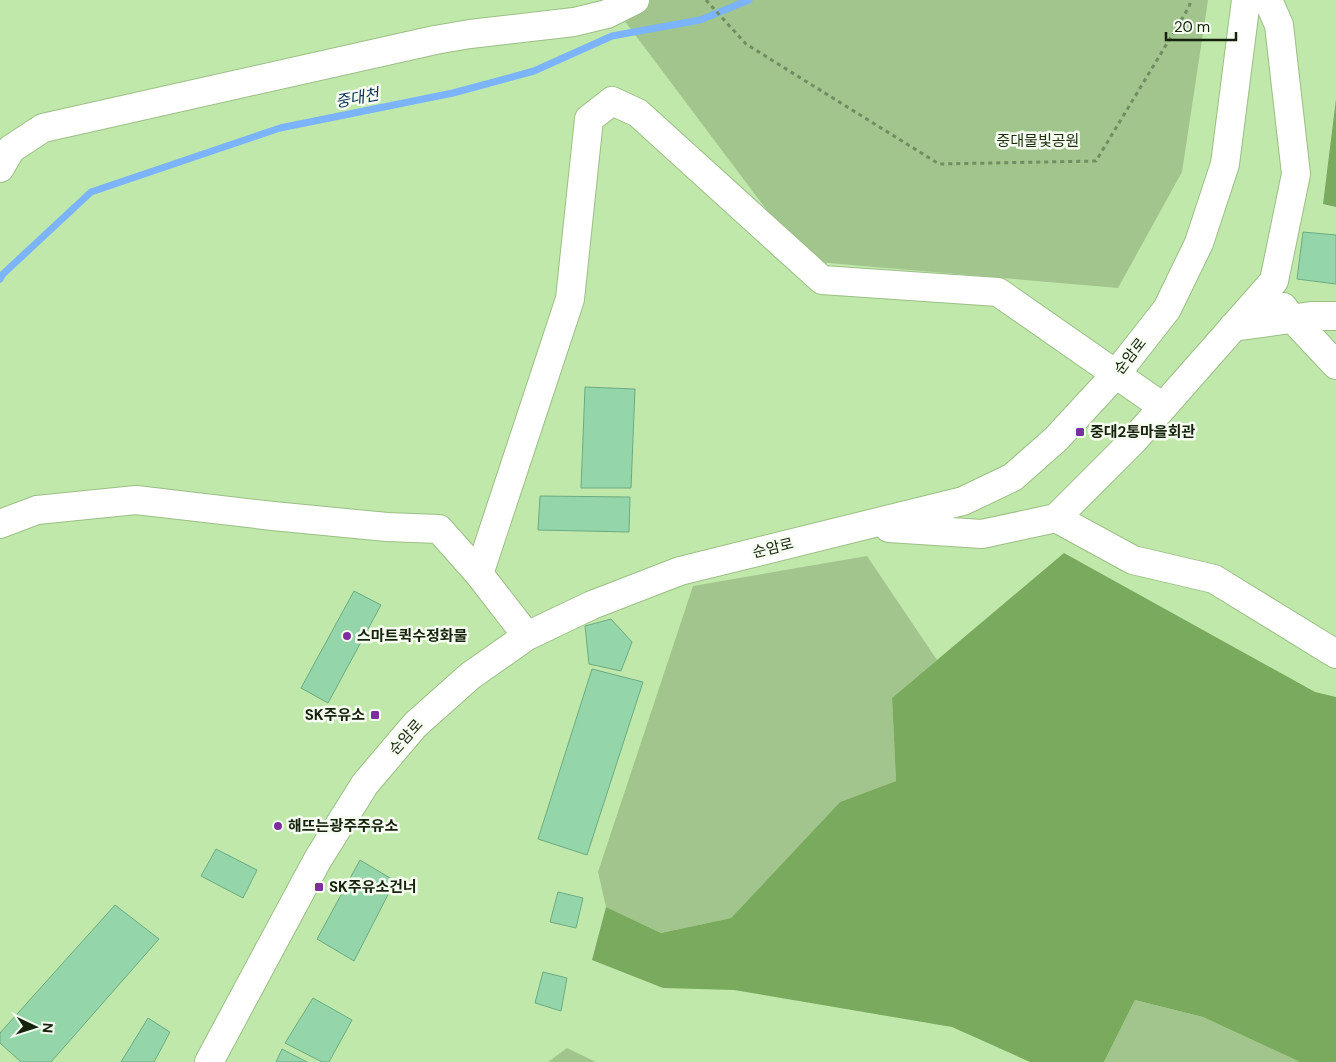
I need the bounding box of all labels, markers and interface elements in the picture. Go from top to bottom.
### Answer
scale bar [1166,10,1236,42]
text: 20 m [1174,17,1210,37]
water label: 중대천 [333,83,383,113]
park label: 중대물빛공원 [997,131,1079,151]
street label: 순암로 [1109,334,1151,378]
place label: 중대2통마을회관 [1090,422,1195,442]
marker: 중대2통마을회관 [1074,426,1086,438]
street label: 순암로 [750,533,796,563]
place label: 스마트퀵수정화물 [357,626,468,646]
marker: 스마트퀵수정화물 [341,630,353,642]
place label: SK주유소 [305,705,365,725]
marker: SK주유소 [369,709,381,721]
street label: 순암로 [385,715,427,759]
place label: 해뜨는광주주유소 [288,816,399,836]
marker: 해뜨는광주주유소 [272,820,284,832]
place label: SK주유소건너 [329,877,417,897]
marker: SK주유소건너 [313,881,325,893]
north arrow [10,1002,60,1052]
text: N [39,1022,57,1034]

